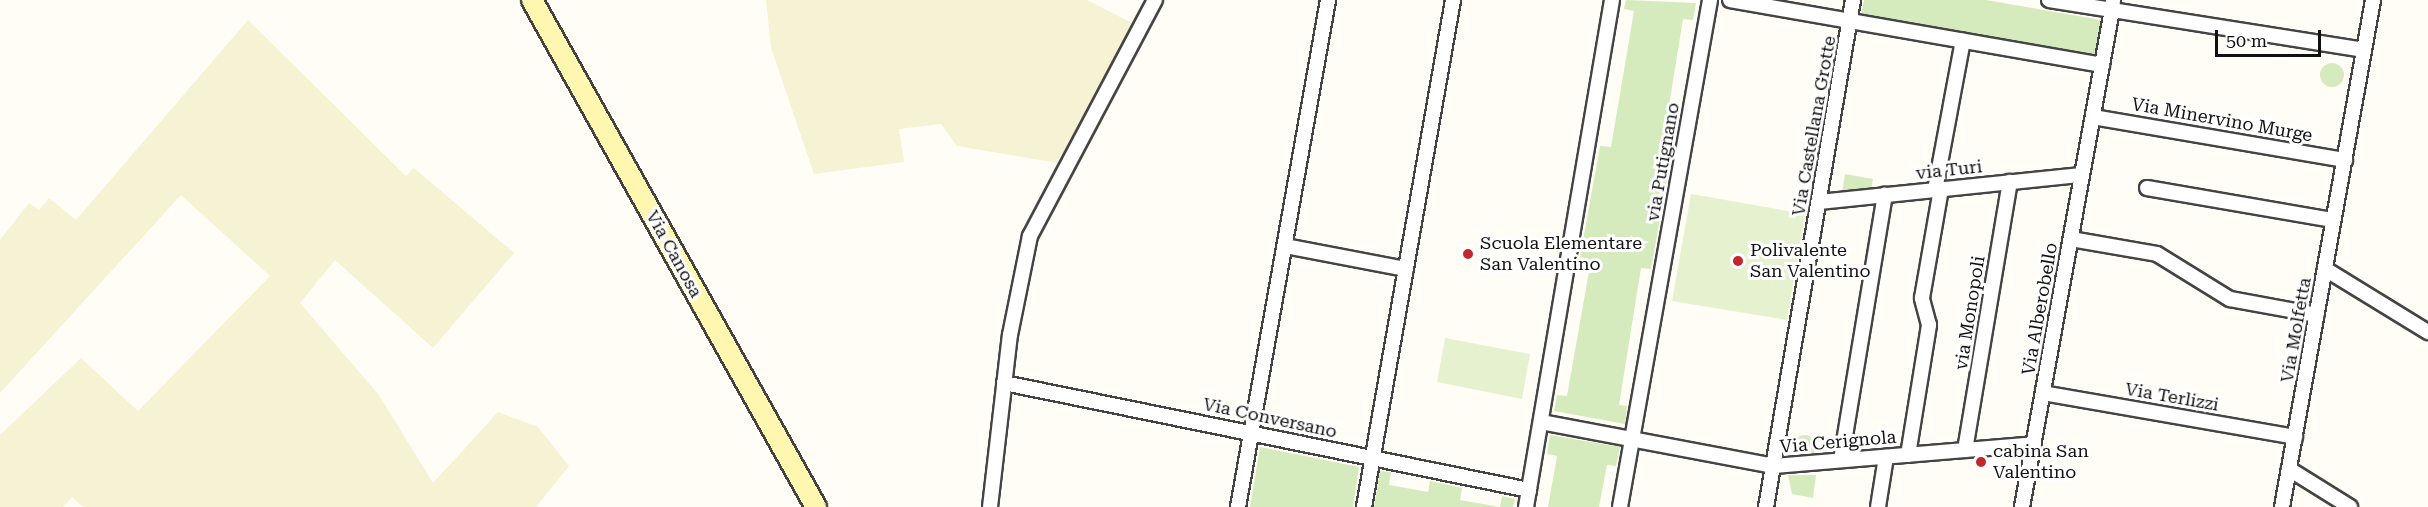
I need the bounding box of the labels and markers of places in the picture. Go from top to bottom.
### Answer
place label: Scuola Elementare San Valentino [1480,233,1642,276]
place label: Polivalente San Valentino [1750,240,1871,282]
marker: Scuola Elementare San Valentino [1461,247,1475,261]
marker: Polivalente San Valentino [1731,254,1745,268]
place label: cabina San Valentino [1993,441,2089,484]
marker: cabina San Valentino [1974,455,1988,469]

